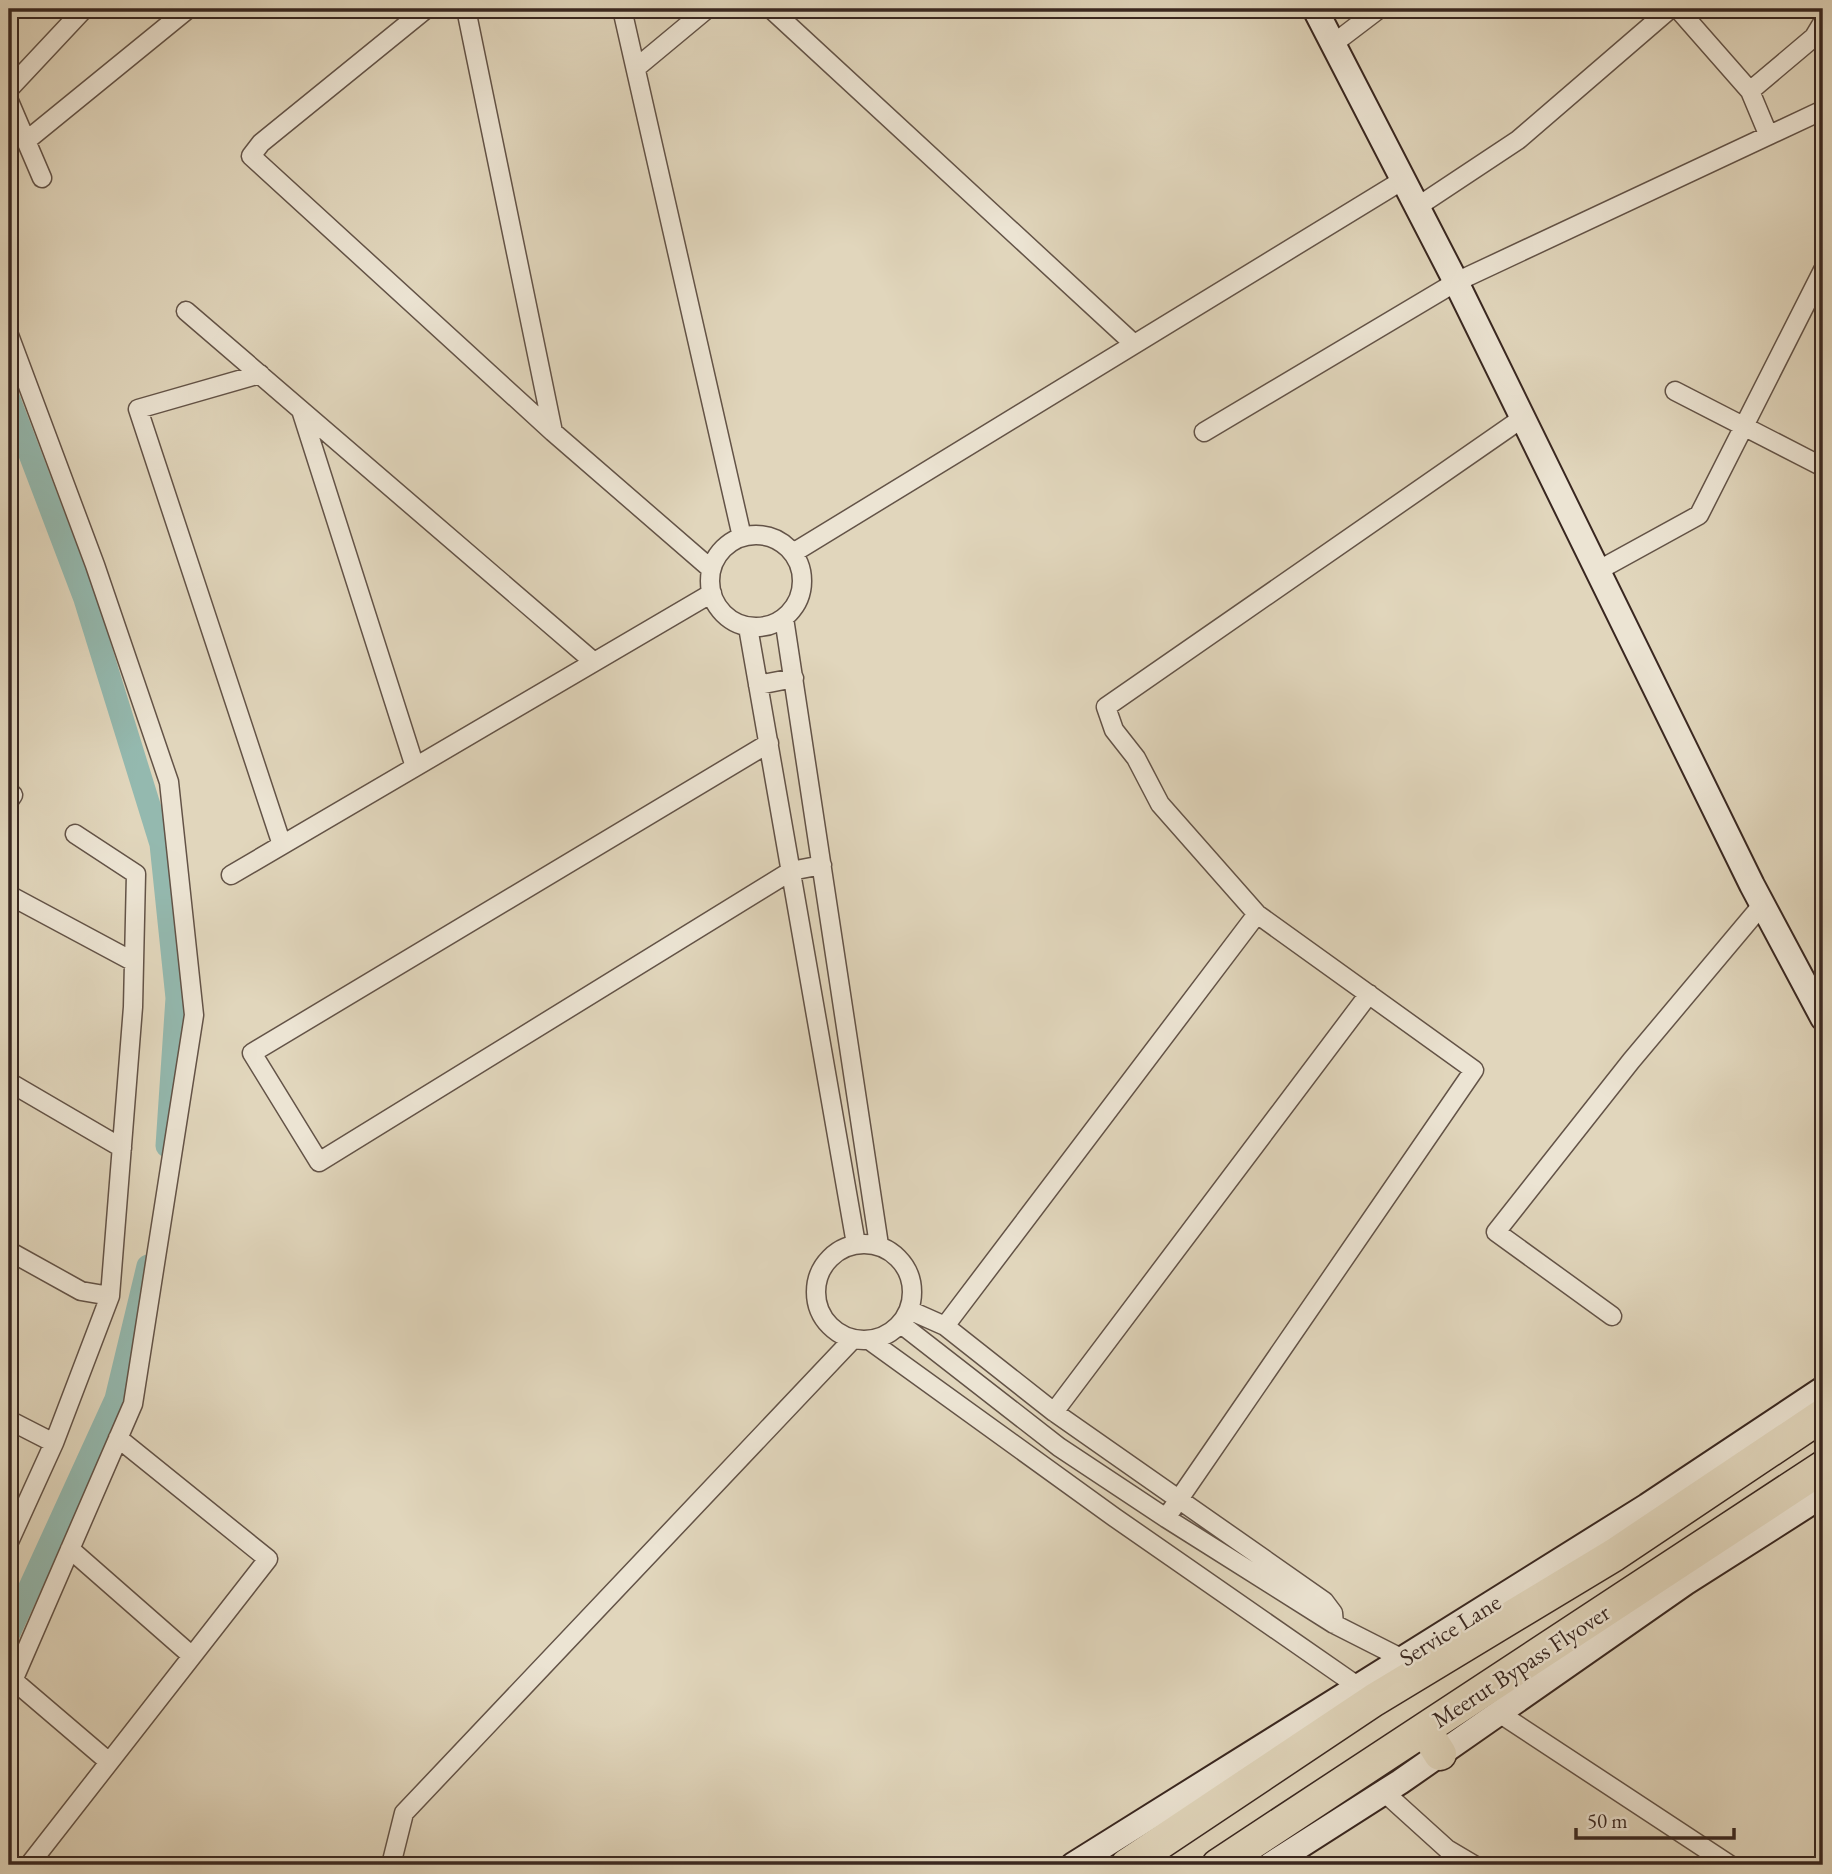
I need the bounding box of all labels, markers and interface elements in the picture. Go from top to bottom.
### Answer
street label: Service Lane [1393,1586,1506,1673]
street label: Meerut Bypass Flyover [1426,1597,1615,1735]
scale bar [1576,1797,1734,1841]
text: 50 m [1587,1807,1628,1834]

